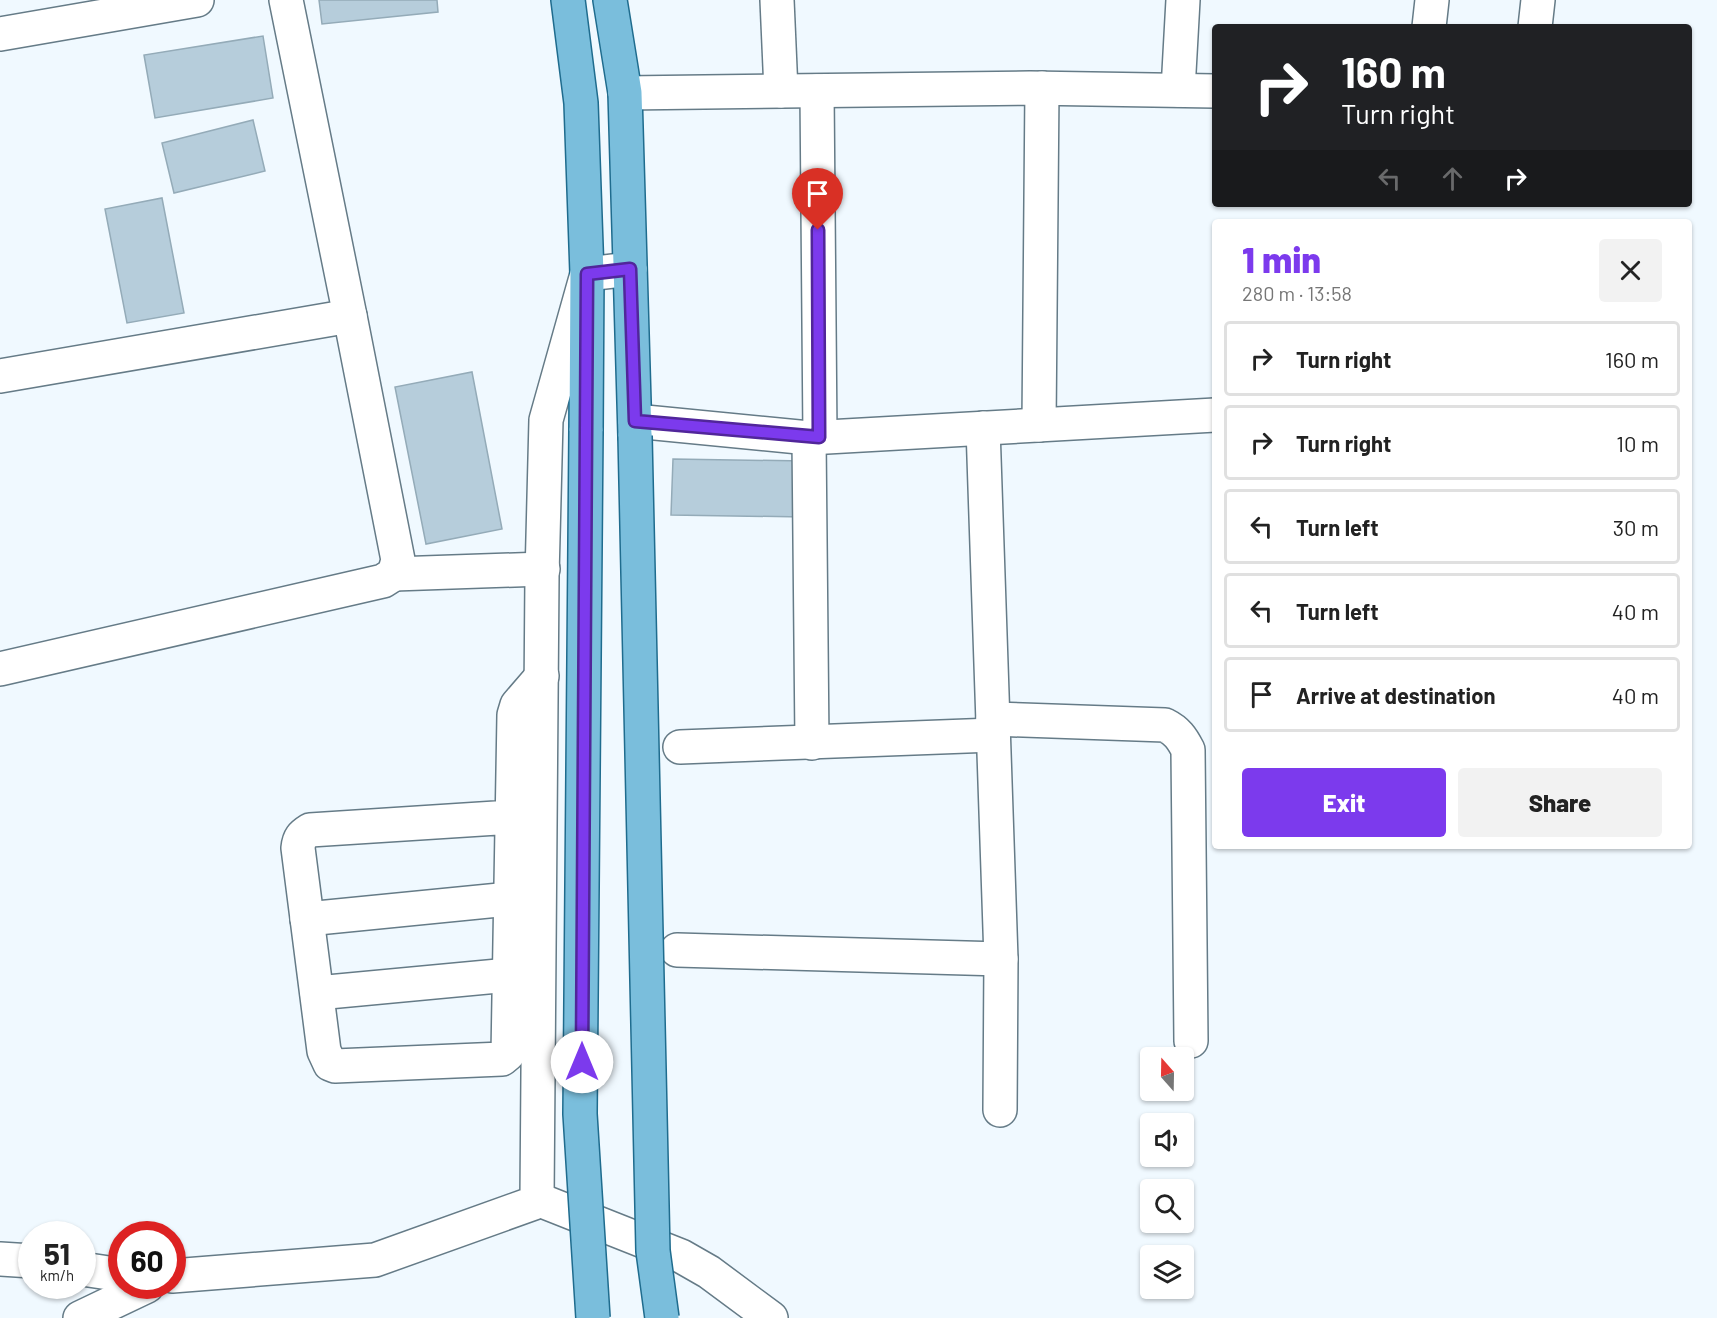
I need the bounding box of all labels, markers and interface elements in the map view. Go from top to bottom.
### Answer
text: 160 m [1341,46,1446,96]
icon: right [1242,48,1320,126]
text: Turn right [1341,97,1455,129]
icon: left [1373,162,1406,195]
icon: ahead [1436,162,1469,195]
icon: right [1499,162,1532,195]
pin [792,168,843,230]
icon: arrive [801,177,834,210]
text: 1 min [1242,237,1321,280]
button: close [1599,239,1662,302]
text: 280 m · 13:58 [1242,281,1352,305]
icon: right [1245,342,1278,375]
text: Turn right [1296,346,1391,372]
text: 160 m [1605,346,1659,372]
icon: right [1245,426,1278,459]
text: Turn right [1296,430,1391,456]
text: 10 m [1616,430,1659,456]
icon: left [1245,510,1278,543]
text: Turn left [1296,514,1379,540]
text: 30 m [1613,514,1659,540]
icon: left [1245,594,1278,627]
text: Turn left [1296,598,1379,624]
text: 40 m [1612,598,1659,624]
icon: arrive [1245,678,1278,711]
text: Arrive at destination [1296,682,1495,708]
text: 40 m [1612,682,1659,708]
button: Exit [1242,768,1446,837]
button: Share [1458,768,1662,837]
position arrow [550,1030,614,1094]
north arrow [1140,1047,1194,1101]
map controls [1140,1047,1194,1299]
button: sound [1140,1113,1194,1167]
button: search [1140,1179,1194,1233]
speed limit sign: 60 [108,1221,186,1299]
text: 51 [44,1235,70,1271]
button: layers [1140,1245,1194,1299]
text: km/h [40,1266,74,1284]

